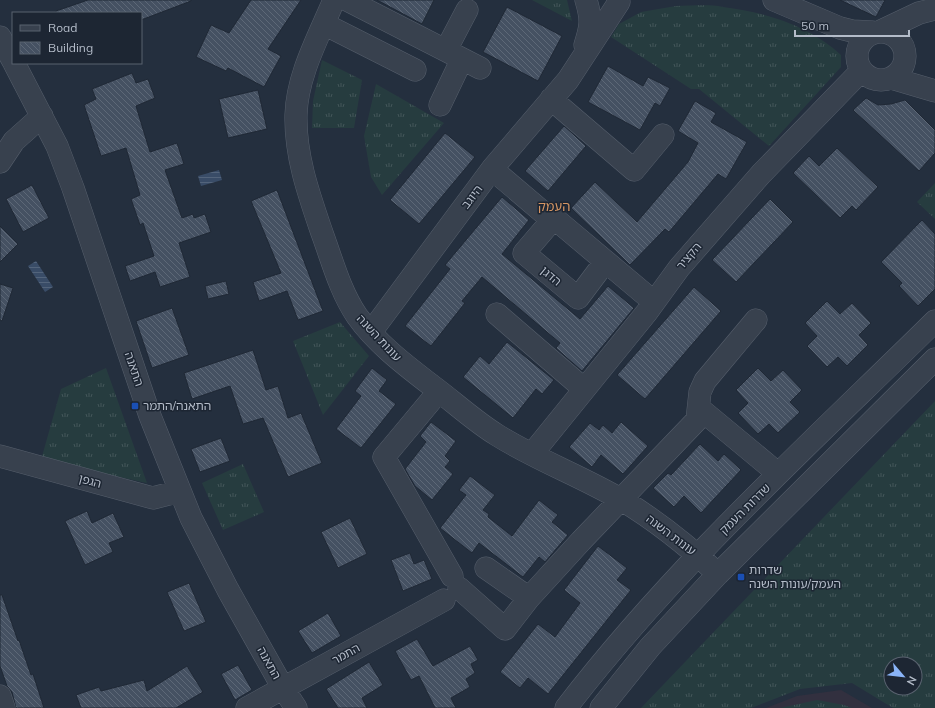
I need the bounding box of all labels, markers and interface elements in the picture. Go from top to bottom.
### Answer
legend [12,12,142,64]
scale bar [795,12,909,38]
text: 50 m [801,18,829,33]
text: Road [48,20,77,35]
text: Building [48,40,93,55]
street label: היוגב [458,182,485,212]
district label: העמק [538,198,570,214]
street label: הקציר [673,239,704,272]
street label: הדגן [538,263,565,289]
street label: עונות השנה [354,311,405,364]
street label: התאנה [122,350,147,388]
place label: התאנה/התמר [143,398,211,413]
marker: התאנה/התמר [130,401,140,411]
street label: הגפן [77,470,103,491]
street label: שדרות העמק [716,480,773,537]
street label: עונות השנה [643,511,699,558]
place label: שדרות העמק/עונות השנה [749,562,841,591]
marker: שדרות העמק/עונות השנה [736,572,746,582]
street label: התמר [329,640,362,667]
street label: התאנה [254,644,285,682]
north arrow [883,656,923,696]
text: N [904,674,920,688]

